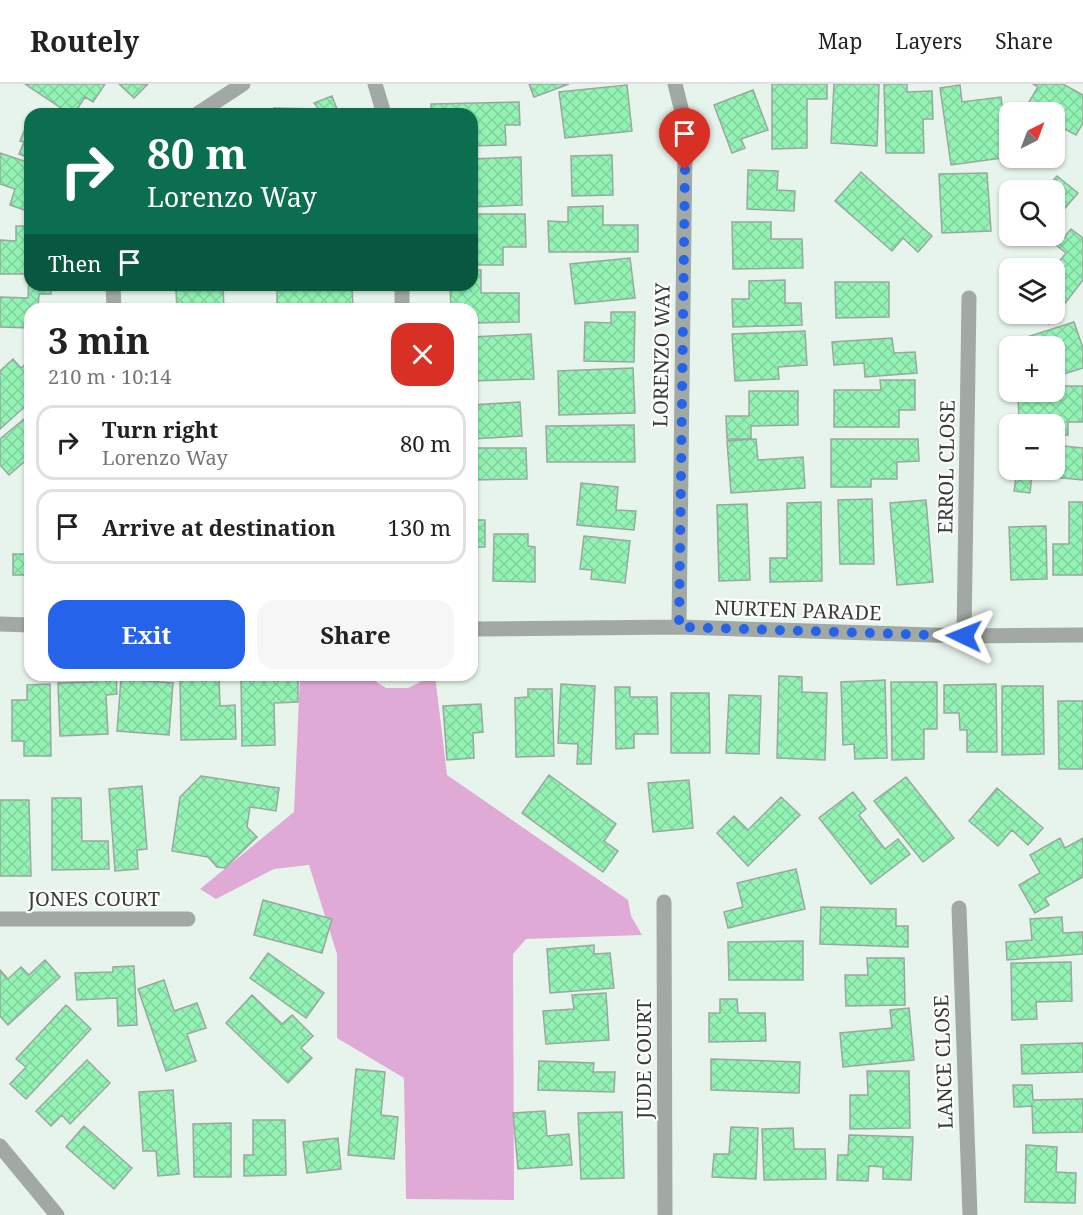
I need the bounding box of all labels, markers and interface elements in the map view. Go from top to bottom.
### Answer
text: Routely [30,22,139,60]
text: Map [818,27,862,55]
text: Layers [895,27,962,55]
text: Share [995,27,1053,55]
north arrow [999,102,1065,168]
map controls [999,102,1065,480]
pin [659,108,710,170]
icon: arrive [668,117,701,150]
text: 80 m [147,124,247,181]
icon: right [48,132,126,210]
text: Lorenzo Way [147,178,317,215]
button: search [999,180,1065,246]
icon: arrive [113,246,146,279]
text: Then [48,248,101,278]
button: layers [999,258,1065,324]
street label: LORENZO WAY [646,282,676,428]
text: 3 min [48,316,150,365]
button: close [391,323,454,386]
button: + [999,336,1065,402]
text: 210 m · 10:14 [48,363,171,390]
street label: ERROL CLOSE [931,400,961,534]
text: Turn right [102,414,218,444]
button: − [999,414,1065,480]
icon: right [51,426,84,459]
text: 80 m [400,428,451,458]
text: Lorenzo Way [102,444,228,471]
icon: arrive [51,510,84,543]
text: Arrive at destination [102,512,336,542]
text: 130 m [388,512,451,542]
street label: NURTEN PARADE [714,594,882,626]
button: Exit [48,600,245,669]
button: Share [257,600,454,669]
position arrow [932,604,996,668]
street label: JONES COURT [27,885,160,912]
street label: LANCE CLOSE [927,994,959,1130]
street label: JUDE COURT [630,999,657,1120]

